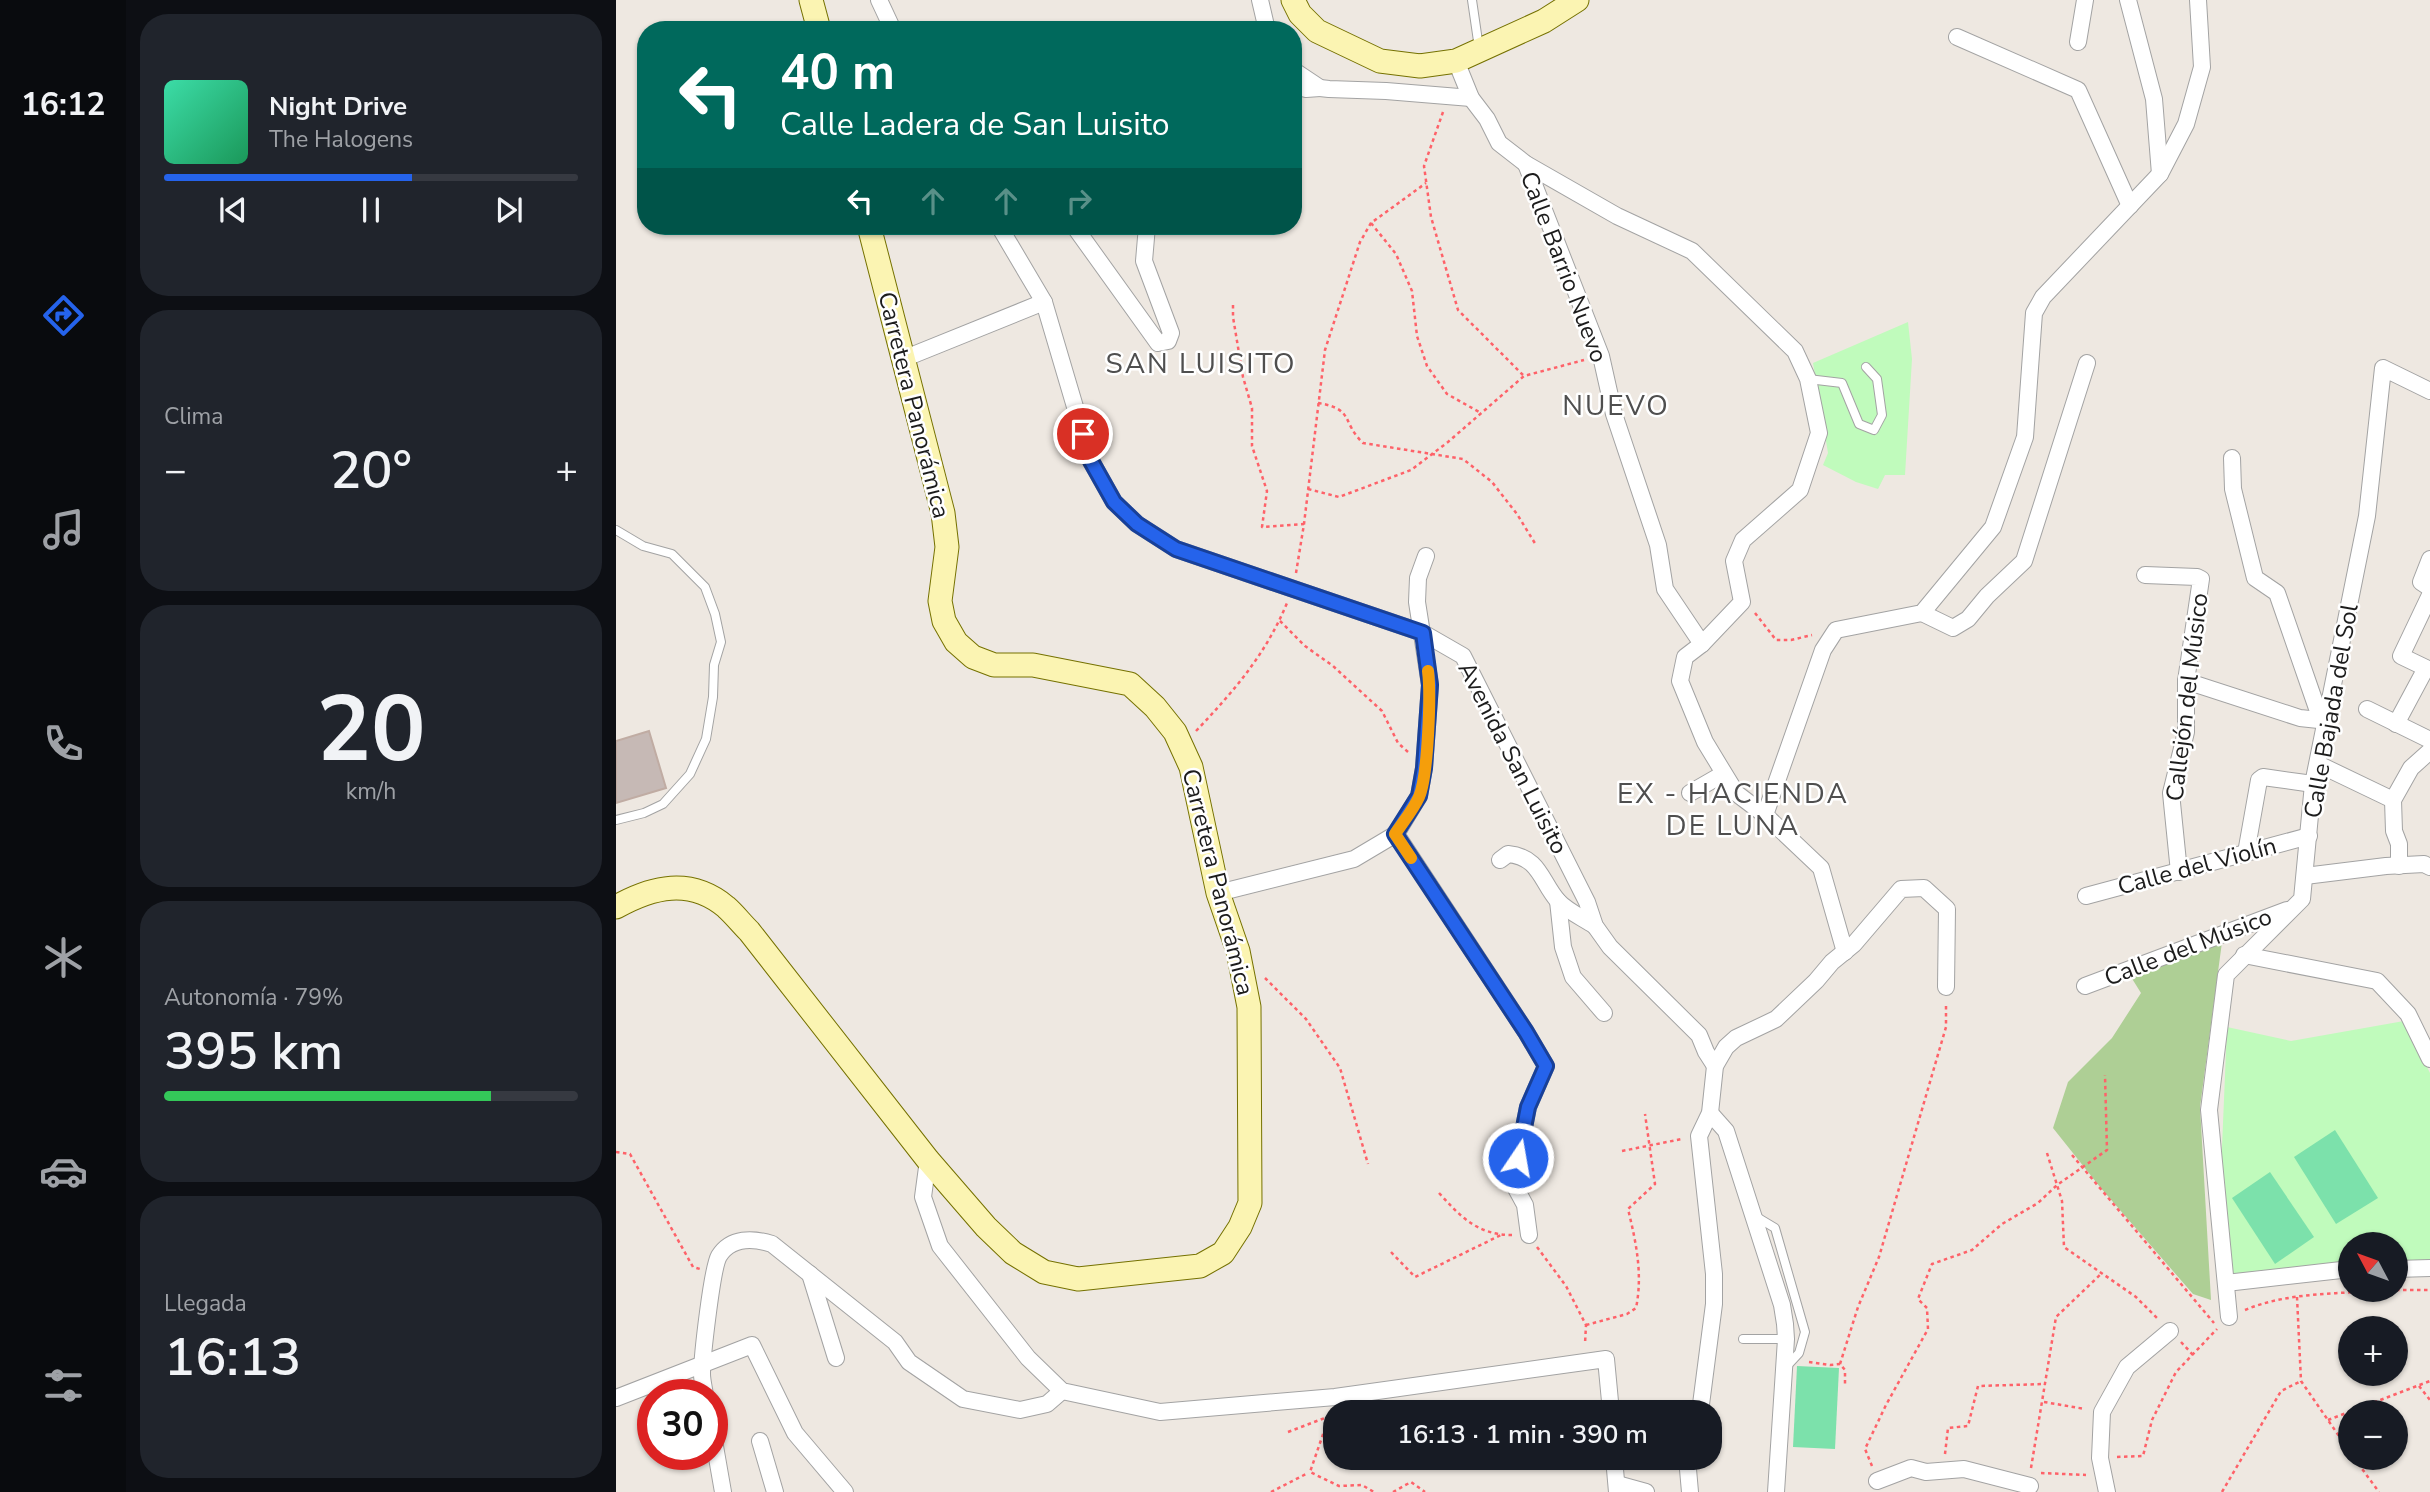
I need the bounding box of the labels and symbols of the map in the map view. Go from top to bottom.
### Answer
street label: Calle Barrio Nuevo [1513,167,1615,367]
street label: Carretera Panorámica [870,289,958,521]
district label: SAN LUISITO [1105,345,1297,383]
district label: NUEVO [1562,387,1670,425]
pin [1053,404,1113,464]
street label: Callejón del Músico [2158,591,2216,803]
street label: Calle Bajada del Sol [2296,601,2366,821]
street label: Avenida San Luisito [1451,656,1575,860]
street label: Carretera Panorámica [1174,766,1262,998]
district label: EX - HACIENDA DE LUNA [1617,775,1849,845]
street label: Calle del Violín [2114,829,2280,903]
street label: Calle del Músico [2100,900,2276,994]
position arrow [1481,1121,1555,1195]
north arrow [2338,1232,2408,1302]
speed limit sign: 30 [637,1379,728,1470]

